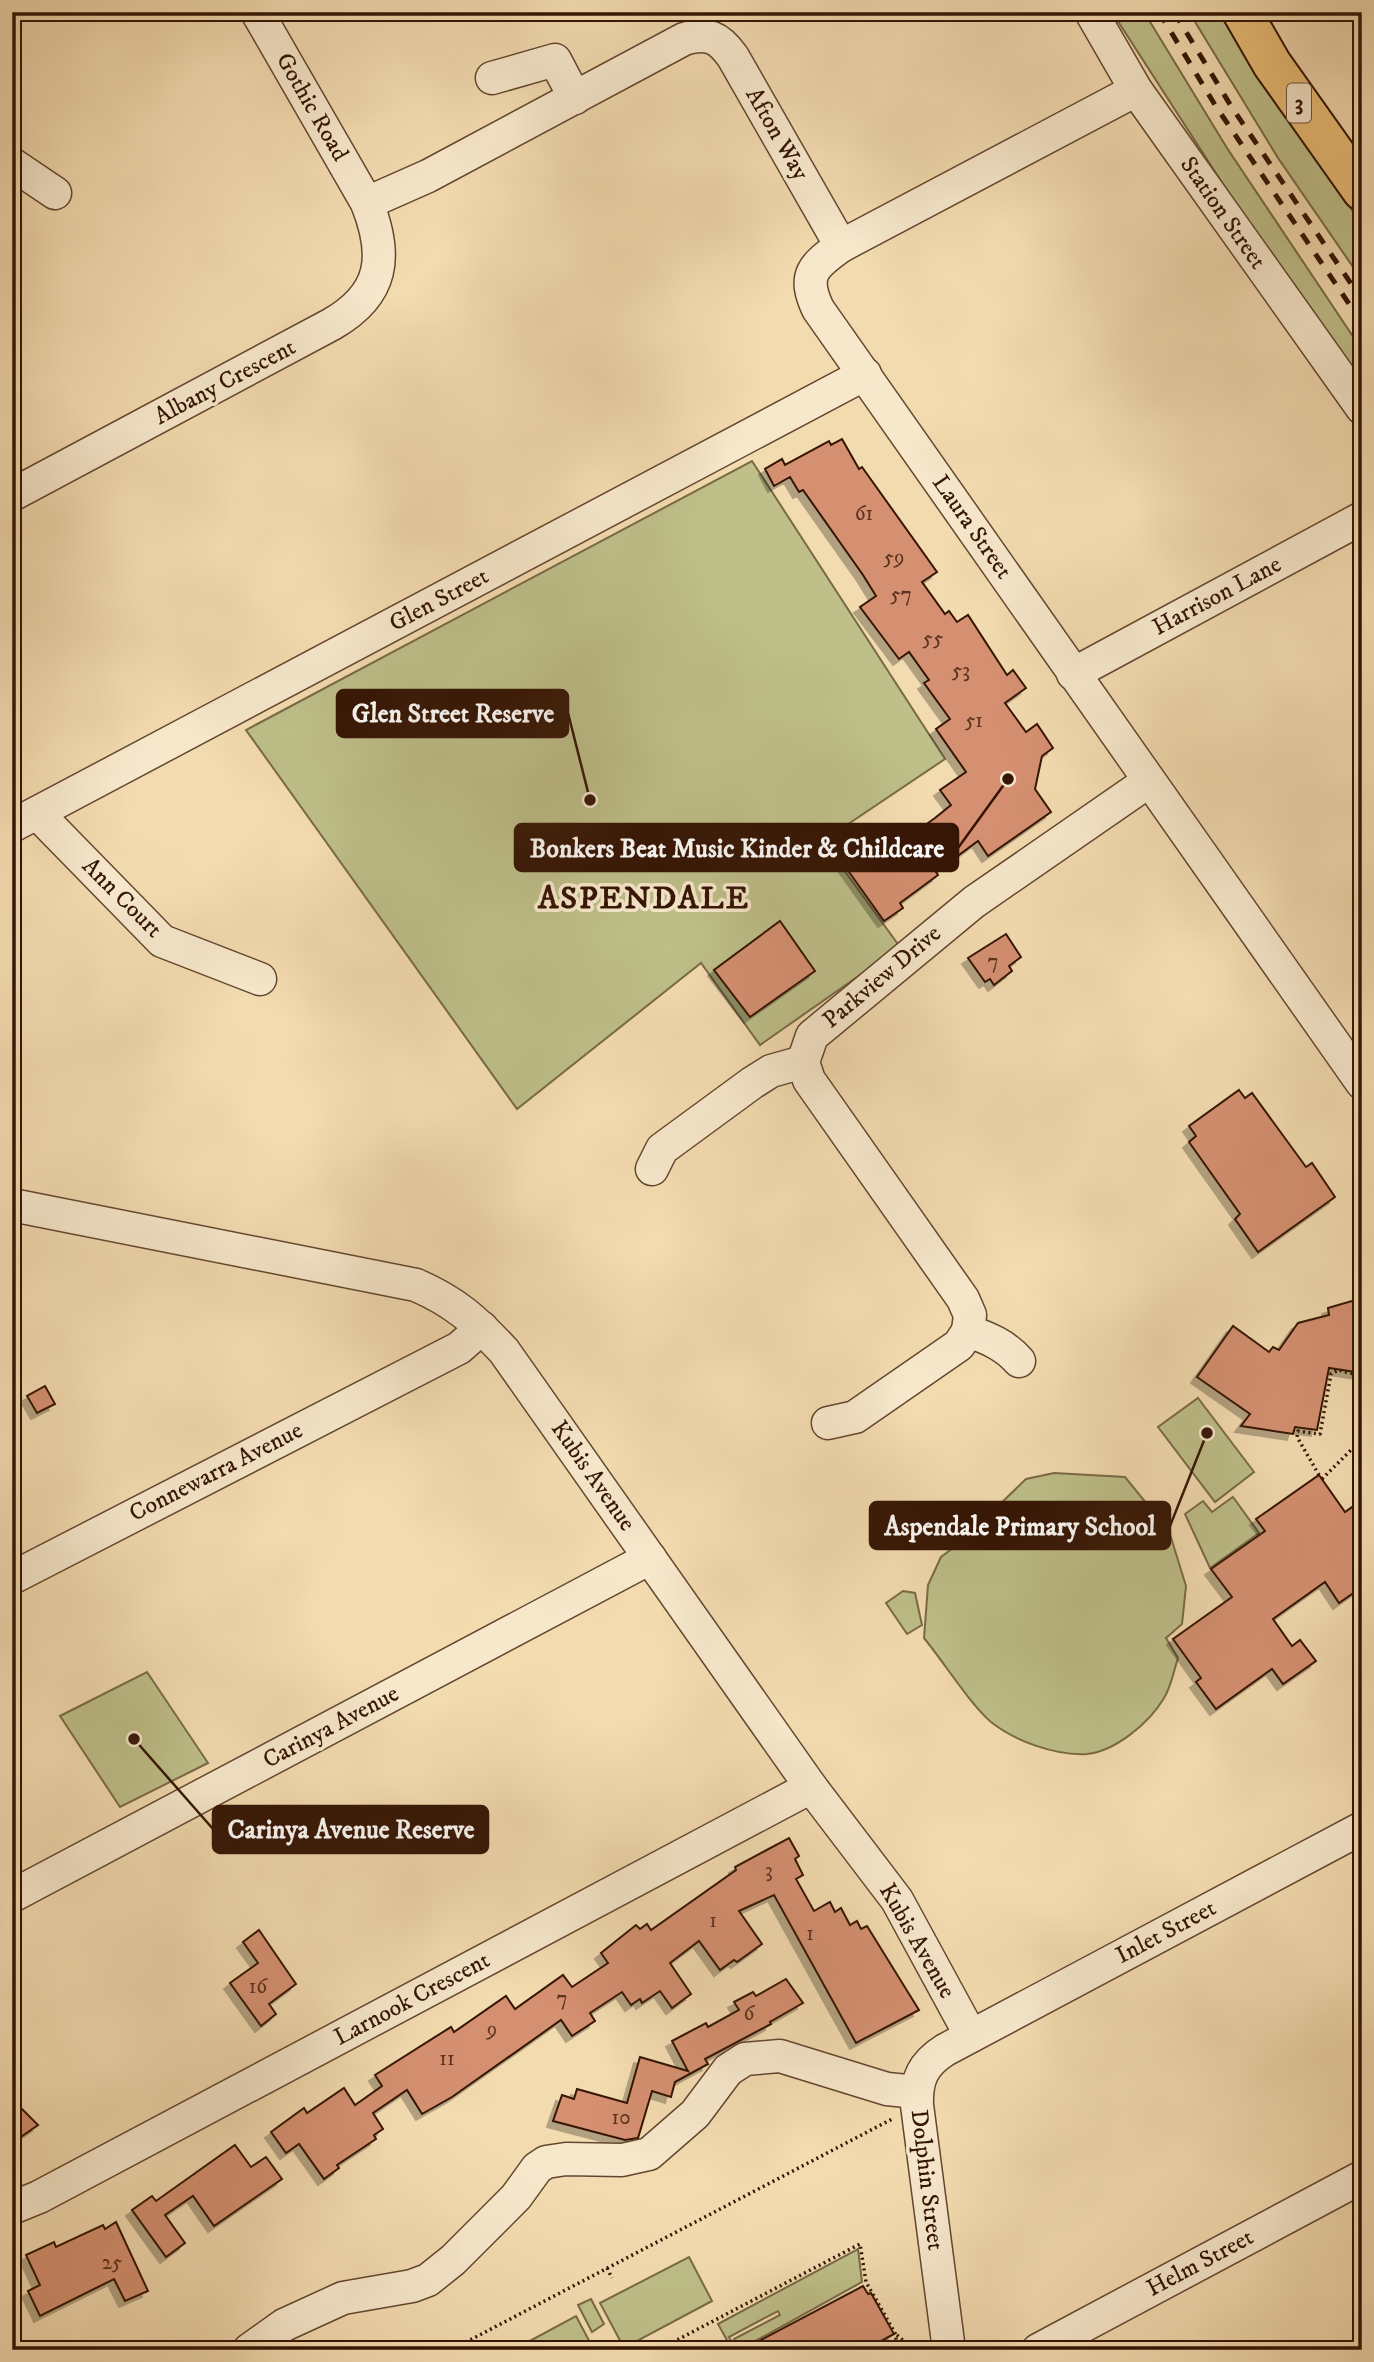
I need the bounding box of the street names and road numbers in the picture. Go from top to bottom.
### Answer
street label: Gothic Road [269,47,355,167]
street label: Afton Way [739,82,816,186]
road number: 3 [1287,83,1311,122]
street label: Station Street [1173,151,1273,275]
street label: Albany Crescent [149,332,301,432]
street label: Laura Street [925,469,1019,585]
street label: Harrison Lane [1147,549,1287,642]
street label: Glen Street [384,561,494,639]
street label: Ann Court [76,852,169,945]
street label: Parkview Drive [817,919,947,1035]
street label: Connewarra Avenue [124,1415,308,1529]
street label: Kubis Avenue [544,1415,642,1537]
street label: Carinya Avenue [258,1679,404,1775]
street label: Kubis Avenue [872,1878,962,2004]
street label: Inlet Street [1111,1893,1221,1971]
street label: Larnook Crescent [329,1945,495,2053]
street label: Dolphin Street [903,2108,951,2253]
street label: Helm Street [1141,2222,1259,2304]

